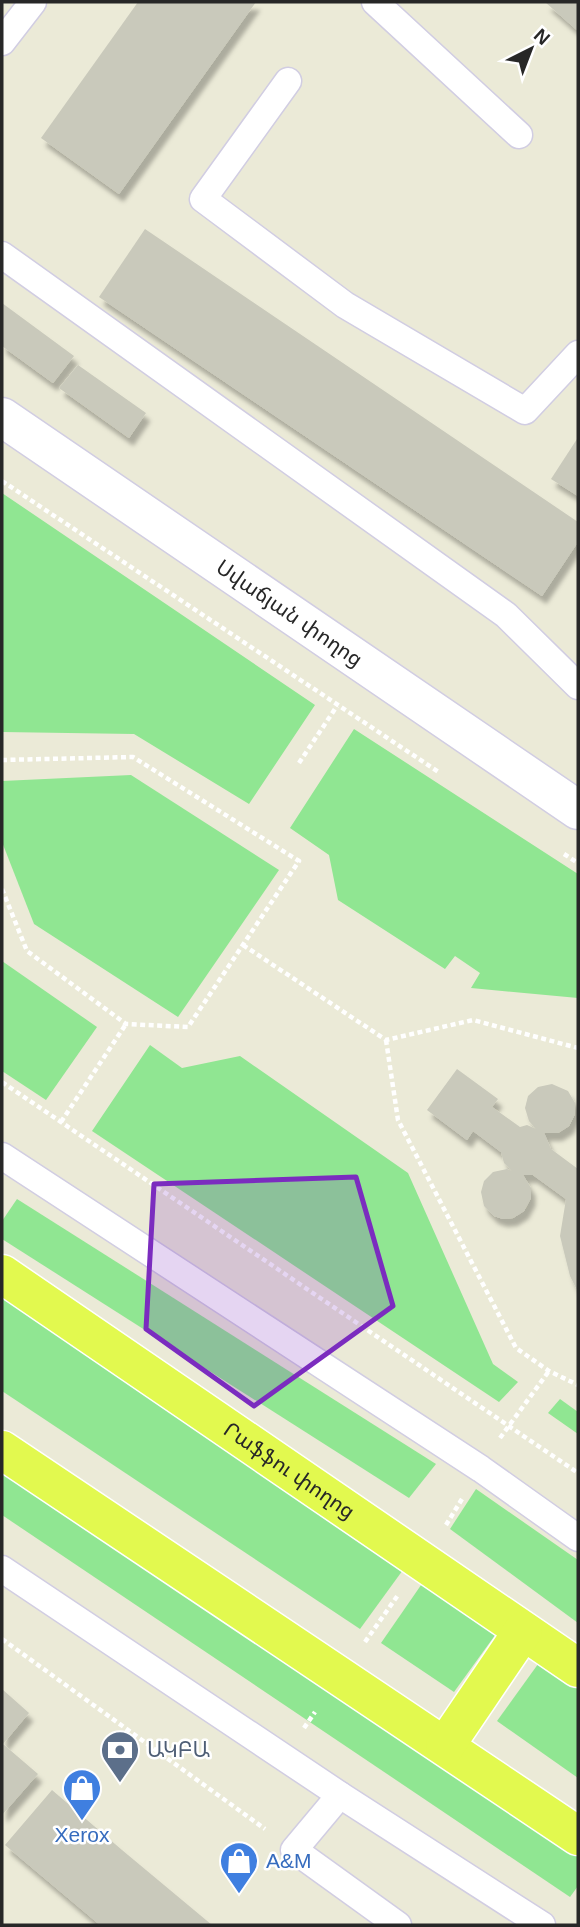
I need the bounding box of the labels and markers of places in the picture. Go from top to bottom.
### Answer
bank icon: ԱԿԲԱ [99,1729,141,1784]
place label: ԱԿԲԱ [147,1738,210,1761]
shop icon: Xerox [61,1767,103,1822]
place label: Xerox [55,1823,110,1846]
shop icon: A&M [218,1840,260,1895]
place label: A&M [266,1849,312,1872]

